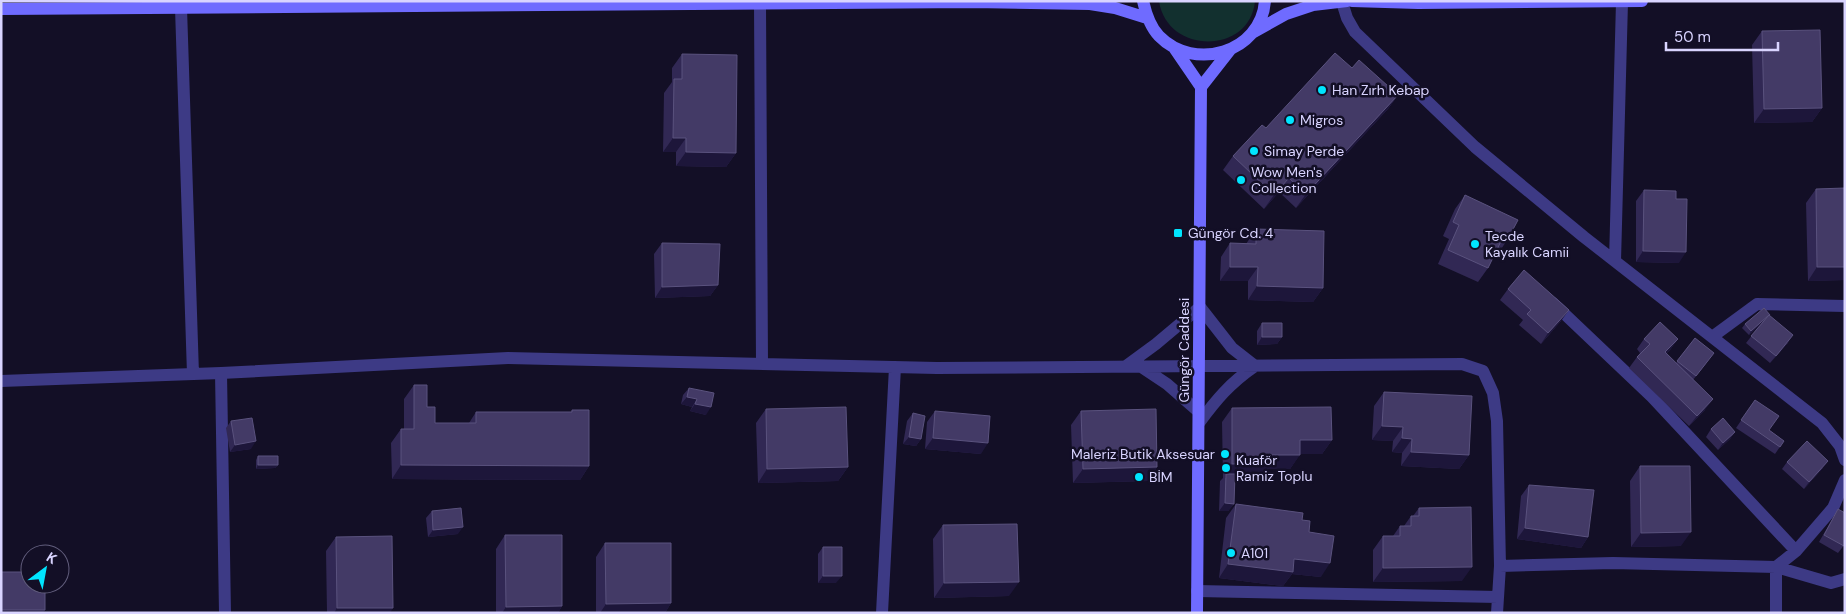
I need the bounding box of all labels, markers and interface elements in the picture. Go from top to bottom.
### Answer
scale bar [1666,20,1778,52]
text: 50 m [1674,27,1711,47]
place label: Han Zırh Kebap [1332,81,1430,99]
marker: Han Zırh Kebap [1316,84,1328,96]
place label: Migros [1300,111,1343,129]
marker: Migros [1284,114,1296,126]
place label: Simay Perde [1264,142,1344,160]
marker: Simay Perde [1248,145,1260,157]
place label: Wow Men's Collection [1251,163,1323,197]
marker: Wow Men's Collection [1235,174,1247,186]
place label: Güngör Cd. 4 [1188,224,1274,242]
marker: Güngör Cd. 4 [1172,227,1184,239]
place label: Tecde Kayalık Camii [1485,227,1569,261]
marker: Tecde Kayalık Camii [1469,238,1481,250]
street label: Güngör Caddesi [1175,298,1193,402]
place label: Maleriz Butik Aksesuar [1071,445,1215,463]
marker: Maleriz Butik Aksesuar [1219,448,1231,460]
place label: Kuaför Ramiz Toplu [1236,451,1313,485]
marker: Kuaför Ramiz Toplu [1220,462,1232,474]
place label: BİM [1149,468,1173,486]
marker: BİM [1133,471,1145,483]
north arrow [20,544,70,594]
place label: A101 [1241,544,1268,562]
marker: A101 [1225,547,1237,559]
text: K [43,548,61,568]

